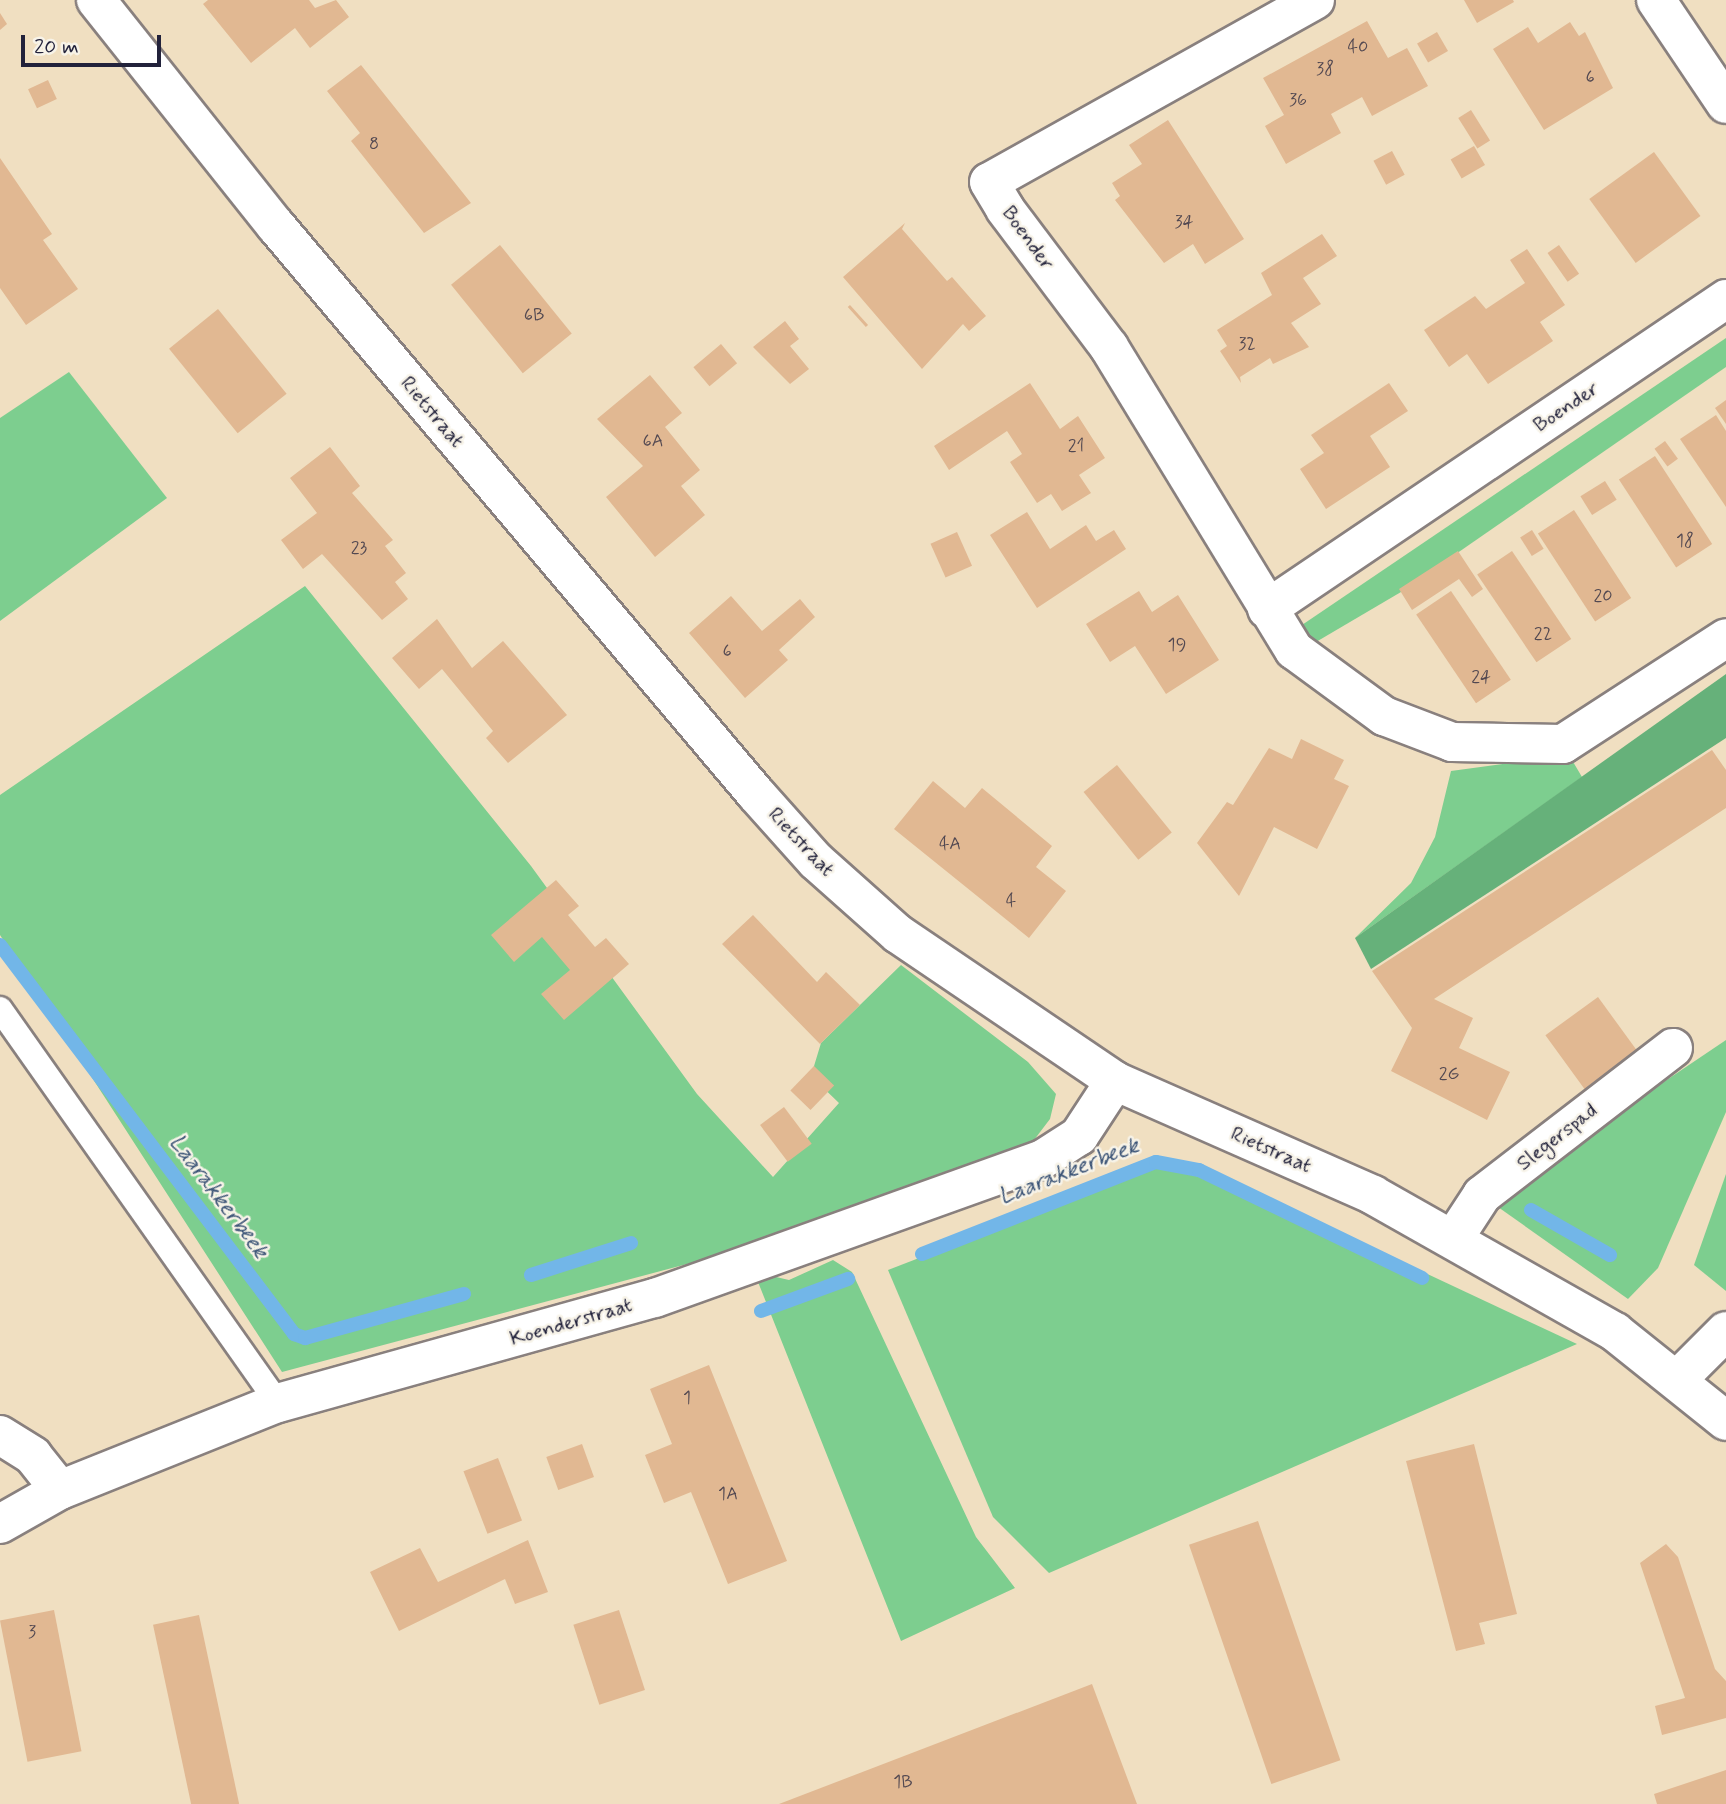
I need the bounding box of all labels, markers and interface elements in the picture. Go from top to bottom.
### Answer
scale bar [24,21,164,65]
text: 20 m [34,33,79,61]
house number: 40 [1348,36,1368,58]
house number: 38 [1316,58,1334,80]
house number: 6 [1585,66,1595,88]
house number: 36 [1289,89,1307,111]
house number: 8 [369,133,379,155]
street label: Boender [996,201,1060,275]
house number: 34 [1174,211,1194,233]
house number: 6B [524,304,544,326]
house number: 32 [1238,333,1256,355]
street label: Rietstraat [395,371,469,453]
street label: Boender [1529,376,1603,438]
house number: 6A [643,430,663,452]
house number: 21 [1068,435,1084,457]
house number: 18 [1676,530,1694,552]
house number: 23 [351,537,367,559]
house number: 20 [1593,585,1613,607]
house number: 22 [1534,623,1552,645]
house number: 19 [1168,634,1186,656]
house number: 6 [722,640,732,662]
house number: 24 [1471,666,1491,688]
street label: Rietstraat [763,802,839,882]
house number: 4A [939,833,961,855]
house number: 4 [1006,890,1016,912]
house number: 2G [1439,1063,1459,1085]
street label: Slegerspad [1512,1098,1602,1176]
street label: Rietstraat [1227,1121,1315,1179]
water label: Laarakkerbeek [162,1130,274,1264]
water label: Laarakkerbeek [995,1133,1143,1211]
street label: Koenderstraat [507,1292,635,1352]
house number: 1 [683,1387,691,1409]
house number: 1A [718,1483,738,1505]
house number: 3 [28,1621,36,1643]
house number: 1B [893,1771,913,1793]

